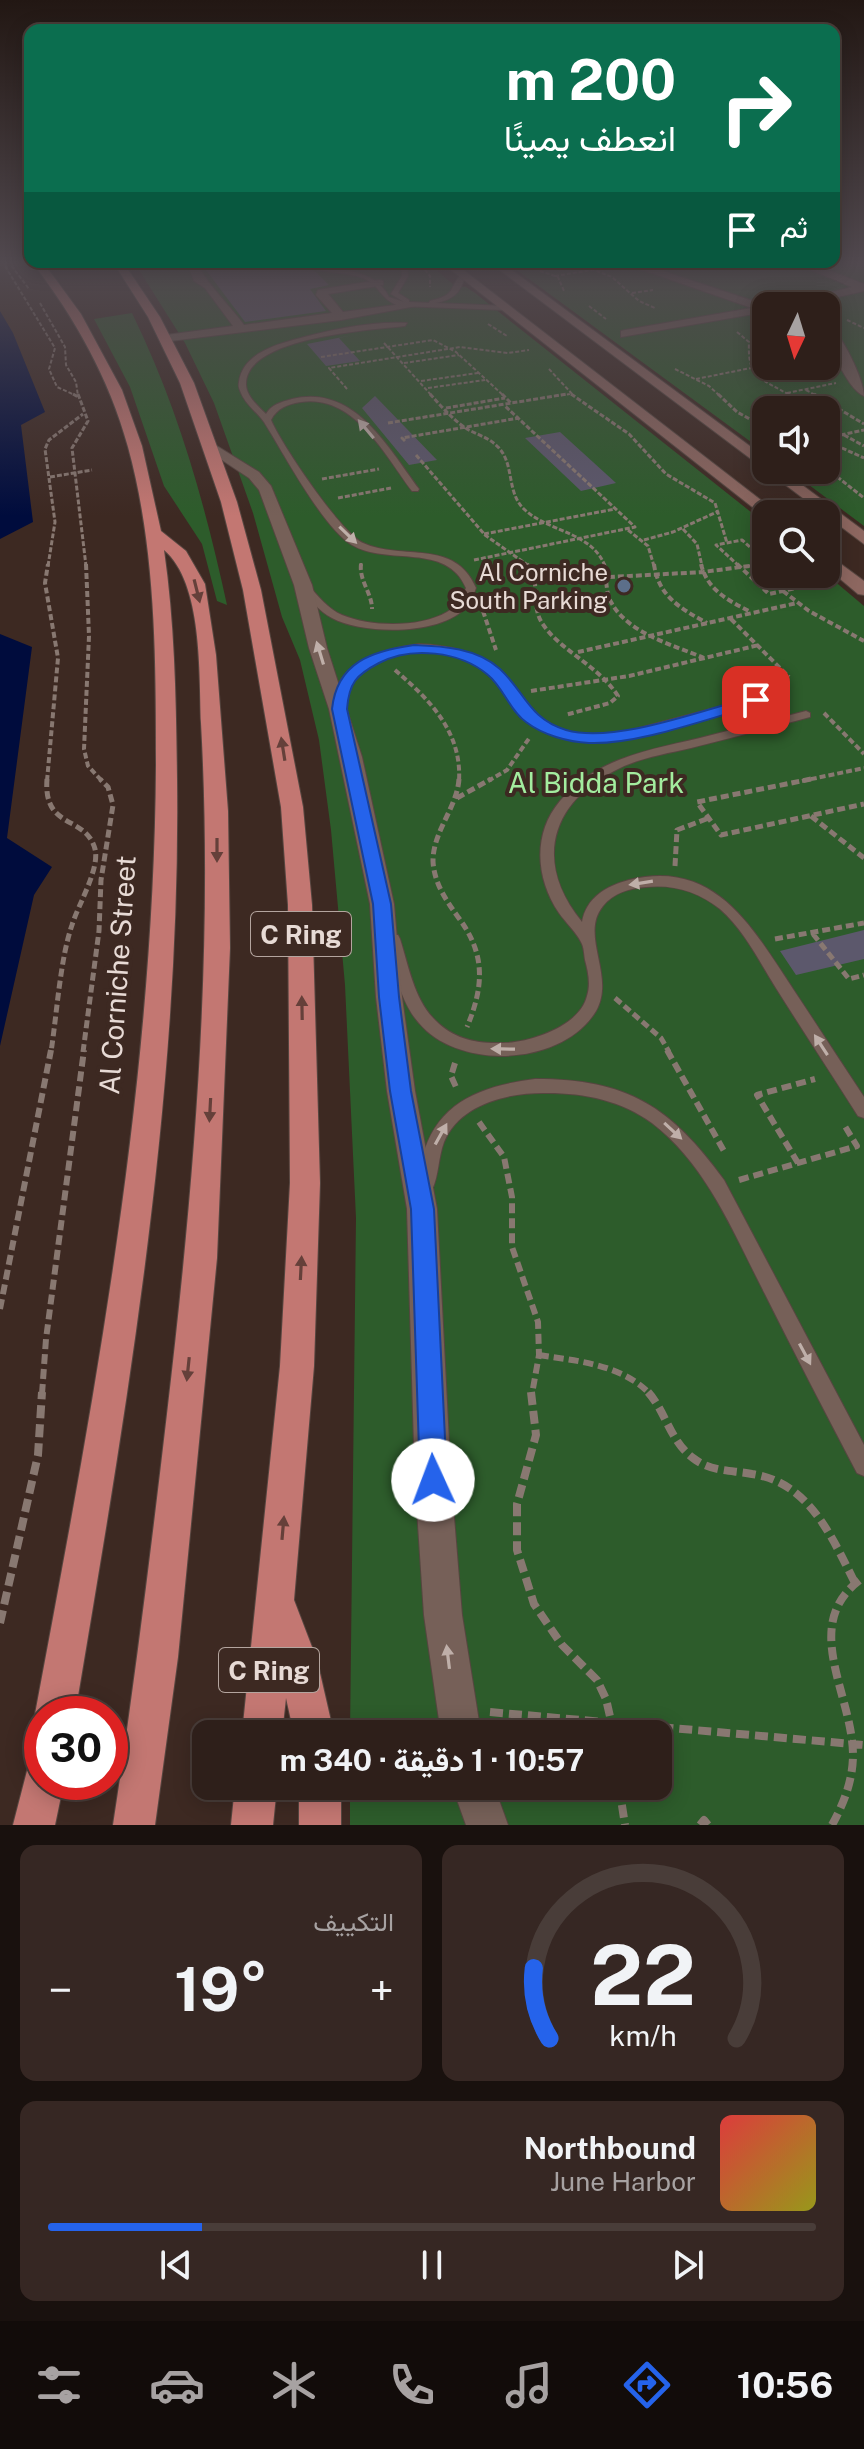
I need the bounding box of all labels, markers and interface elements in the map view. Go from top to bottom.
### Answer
text: 200 m [506,47,676,113]
icon: right [704,56,808,160]
text: انعطف يمينًا [504,117,676,159]
icon: arrive [720,208,764,252]
text: ثم [780,209,808,245]
north arrow [752,292,840,380]
map controls [752,292,840,588]
button: sound [752,396,840,484]
one-way arrow [358,420,375,440]
button: search [752,500,840,588]
one-way arrow [338,526,357,544]
place label: Al Corniche South Parking [449,558,608,614]
marker: Al Corniche South Parking [615,577,633,595]
one-way arrow [191,579,203,604]
one-way arrow [313,641,326,665]
pin [722,666,790,734]
icon: arrive [734,678,778,722]
one-way arrow [276,737,289,762]
park label: Al Bidda Park [508,766,684,799]
one-way arrow [211,838,223,863]
street label: Al Corniche Street [92,854,142,1096]
one-way arrow [628,878,653,890]
road number: C Ring [251,912,351,956]
one-way arrow [296,995,308,1020]
one-way arrow [815,1034,829,1056]
one-way arrow [490,1043,515,1055]
one-way arrow [203,1098,216,1123]
one-way arrow [663,1122,682,1140]
one-way arrow [434,1123,448,1145]
one-way arrow [295,1255,308,1280]
one-way arrow [797,1343,811,1365]
one-way arrow [182,1357,195,1382]
position arrow [391,1438,475,1522]
one-way arrow [277,1515,290,1540]
one-way arrow [442,1644,455,1669]
road number: C Ring [219,1648,319,1692]
speed limit sign: 30 [24,1696,128,1800]
text: 10:57 · 1 دقيقة · 340 m [280,1742,584,1778]
text: التكييف [313,1906,394,1937]
text: 22 [590,1926,696,2024]
text: 19° [174,1954,268,2025]
text: − [48,1964,72,2016]
text: + [370,1964,394,2016]
text: km/h [609,2019,677,2052]
text: Northbound [524,2130,696,2166]
text: June Harbor [550,2166,696,2197]
icon: previous [154,2243,198,2287]
icon: pause [410,2243,454,2287]
icon: next [666,2243,710,2287]
icon: filters [31,2357,87,2413]
icon: car [149,2357,205,2413]
icon: climate [266,2357,322,2413]
icon: phone [384,2357,440,2413]
icon: music [501,2357,557,2413]
icon: directions [619,2357,675,2413]
text: 10:56 [737,2364,833,2406]

